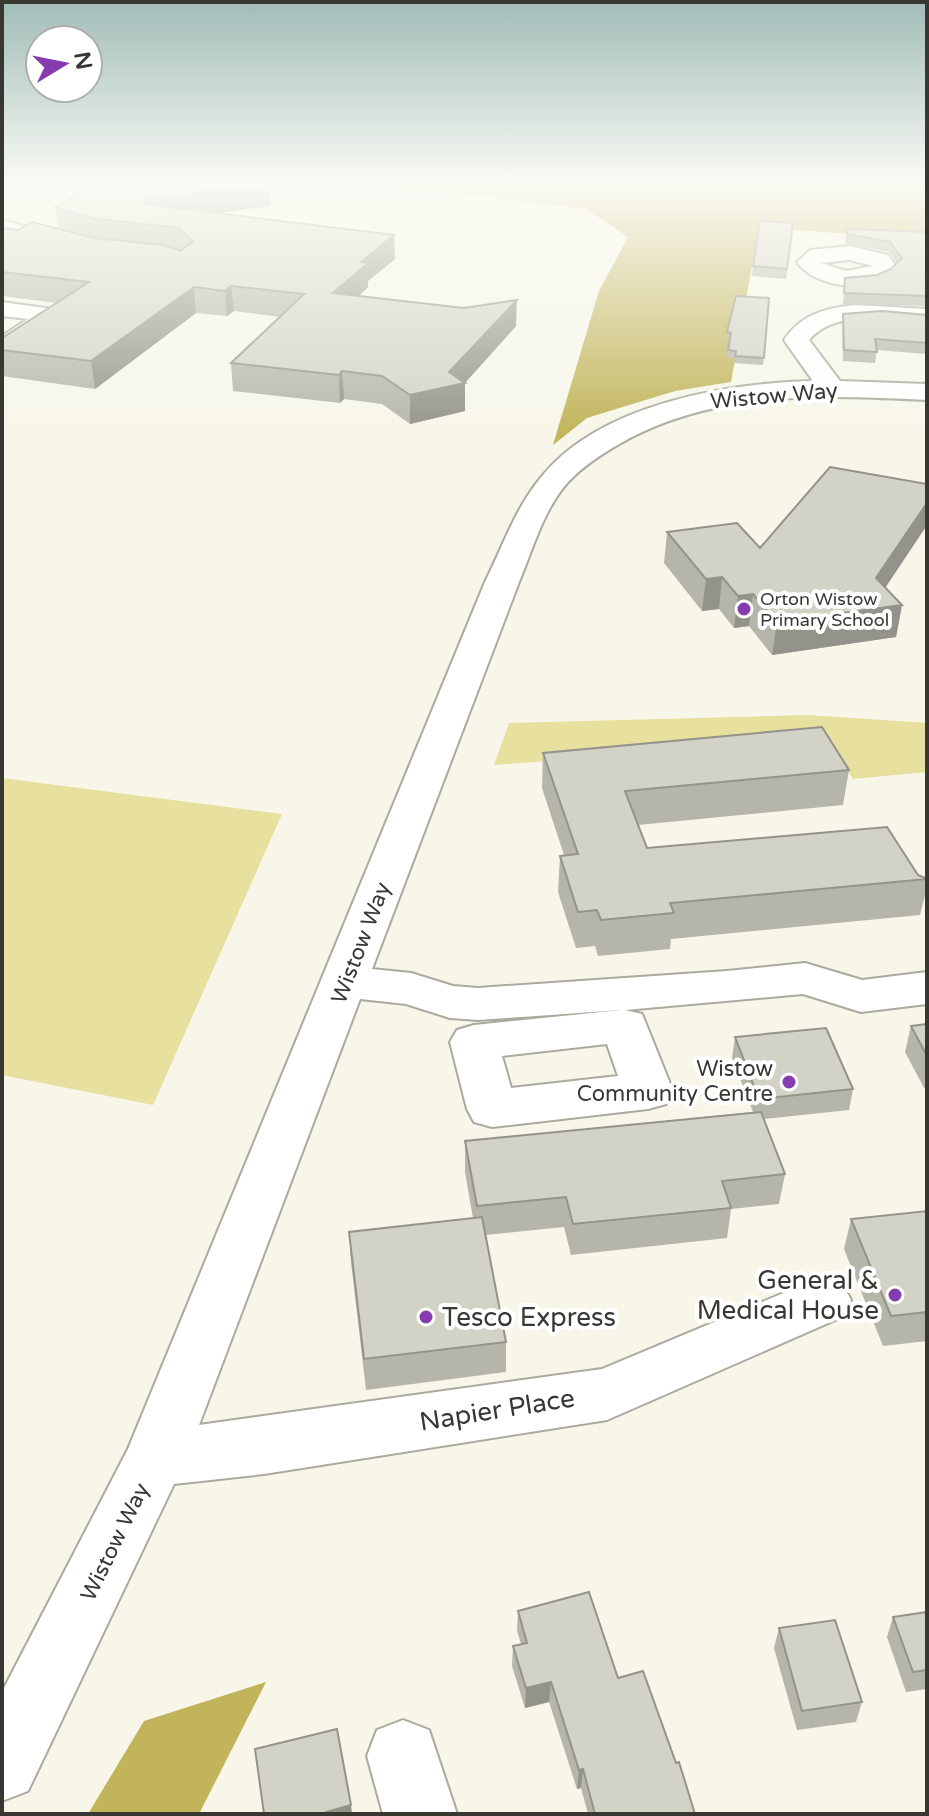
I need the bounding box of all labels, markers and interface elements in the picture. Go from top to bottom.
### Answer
north arrow [24,24,104,104]
text: N [68,50,97,72]
street label: Wistow Way [709,377,839,415]
place label: Orton Wistow Primary School [760,588,889,631]
marker: Orton Wistow Primary School [735,600,753,618]
street label: Wistow Way [326,878,396,1007]
place label: Wistow Community Centre [577,1056,773,1107]
marker: Wistow Community Centre [780,1073,798,1091]
place label: General & Medical House [697,1265,879,1326]
marker: General & Medical House [886,1286,904,1304]
place label: Tesco Express [442,1302,616,1333]
marker: Tesco Express [417,1308,435,1326]
street label: Napier Place [417,1382,577,1438]
street label: Wistow Way [75,1479,155,1605]

